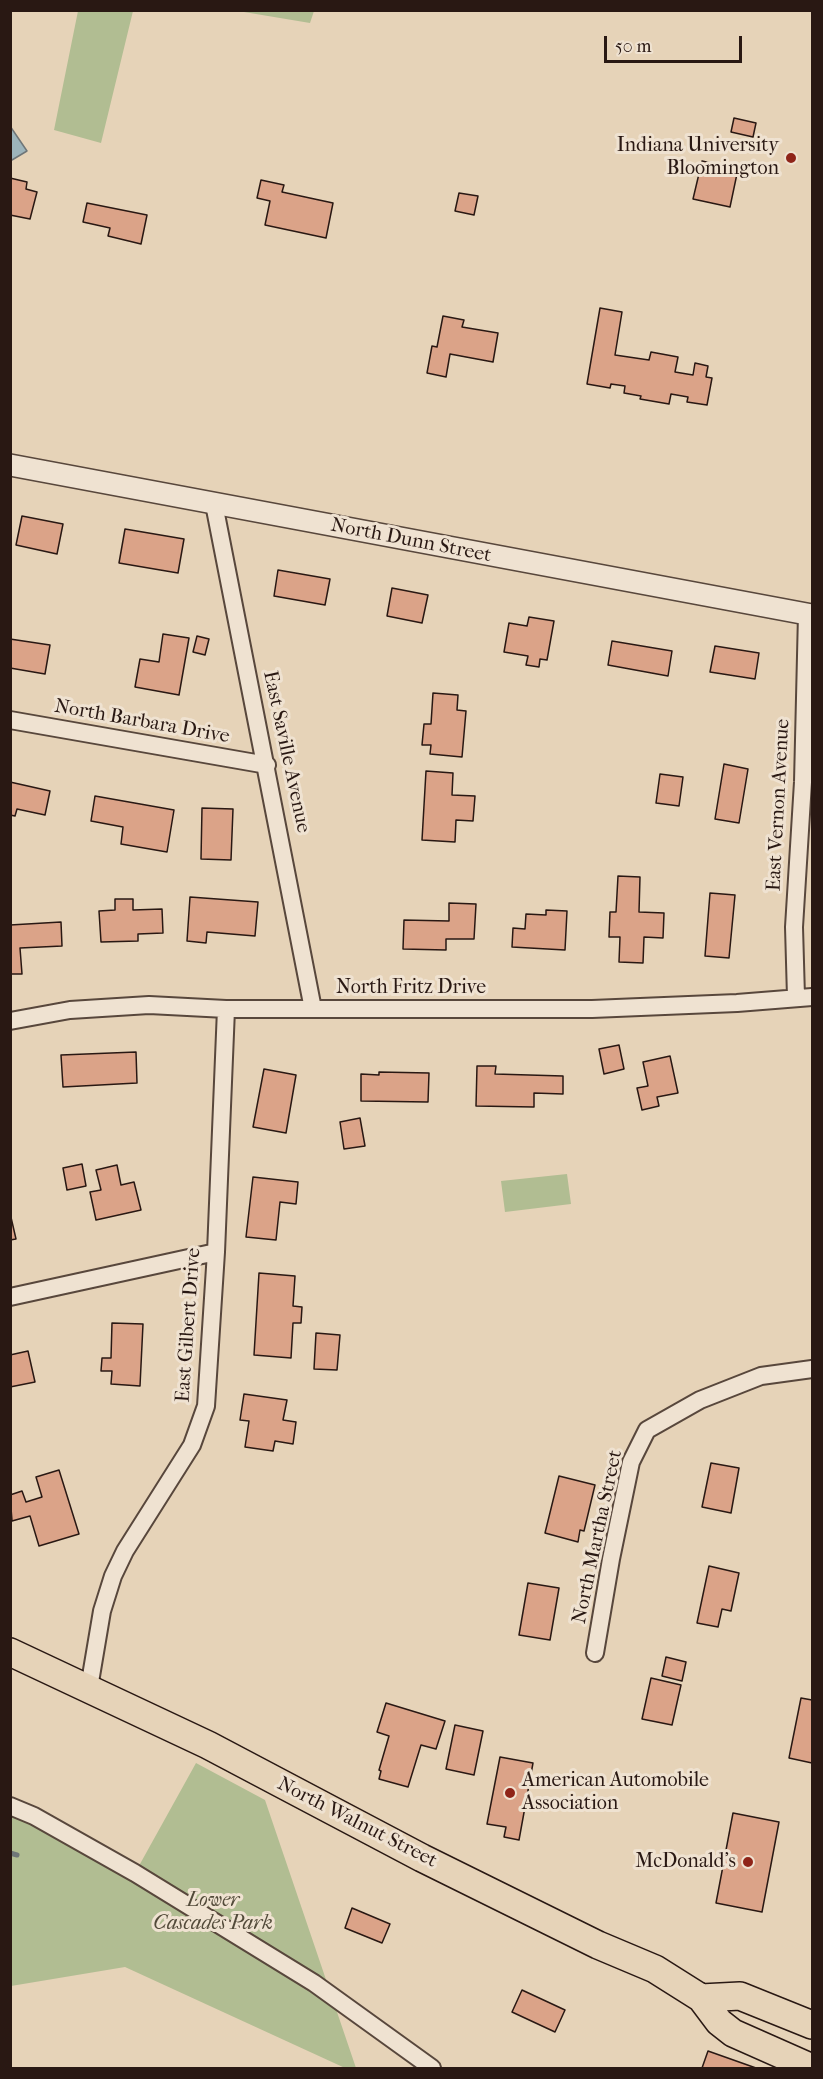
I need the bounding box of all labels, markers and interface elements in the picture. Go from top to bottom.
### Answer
scale bar [607,24,745,62]
text: 50 m [615,36,651,57]
place label: Indiana University Bloomington [617,134,779,181]
marker: Indiana University Bloomington [784,151,798,165]
street label: North Dunn Street [329,514,493,568]
street label: East Saville Avenue [257,669,315,835]
street label: North Barbara Drive [53,695,231,749]
street label: East Vernon Avenue [763,718,795,892]
street label: North Fritz Drive [336,976,486,1000]
street label: East Gilbert Drive [172,1247,206,1403]
street label: North Martha Street [568,1448,628,1626]
place label: American Automobile Association [522,1769,709,1816]
street label: North Walnut Street [273,1772,441,1874]
marker: American Automobile Association [503,1786,517,1800]
place label: McDonald's [635,1850,736,1874]
marker: McDonald's [741,1855,755,1869]
park label: Lower Cascades Park [153,1889,273,1936]

